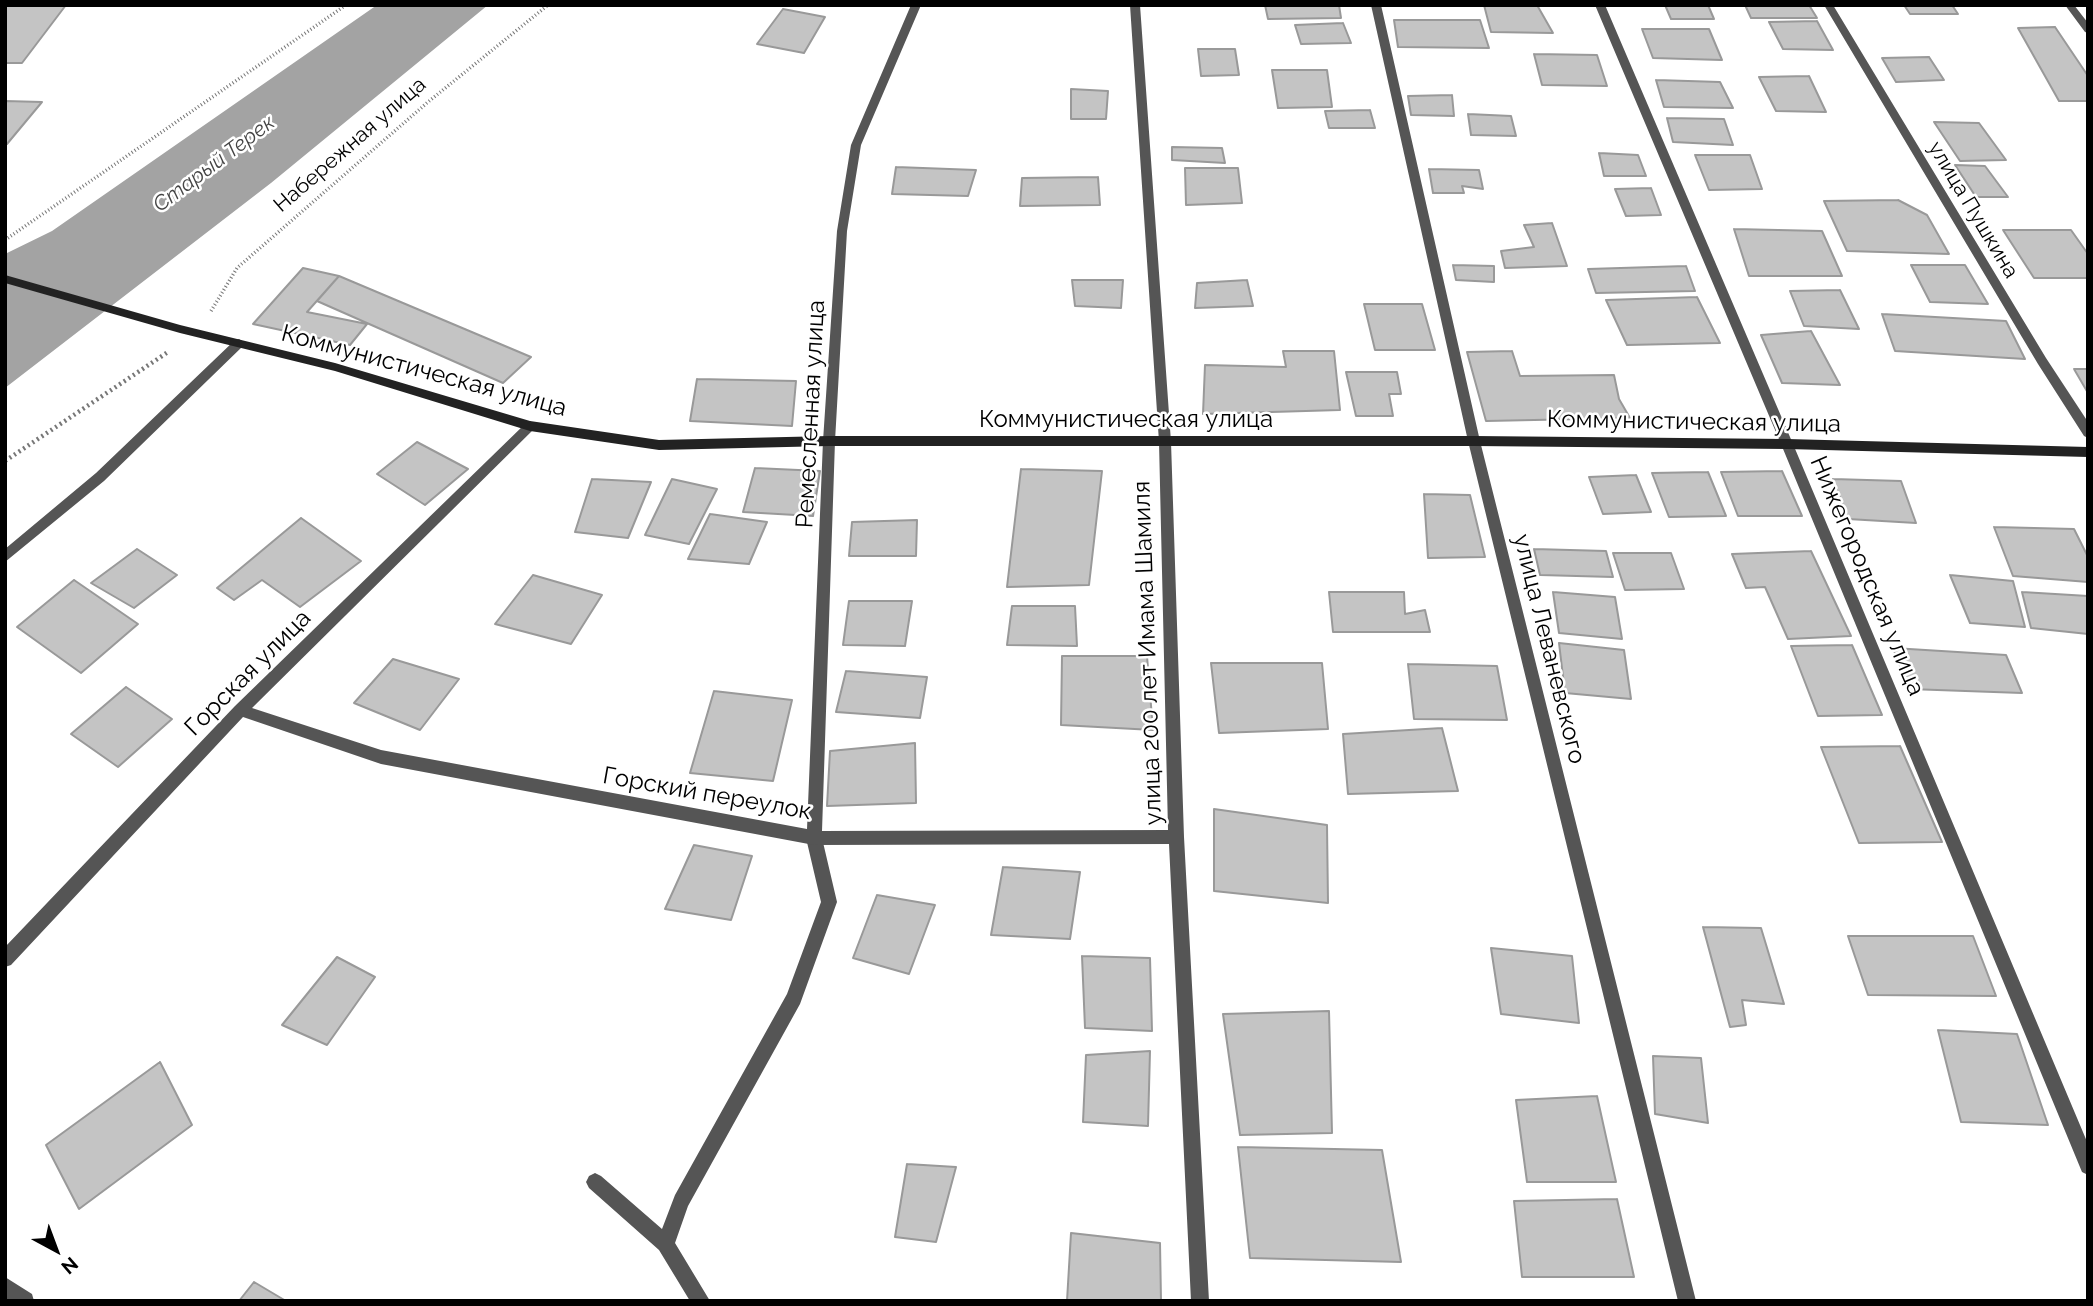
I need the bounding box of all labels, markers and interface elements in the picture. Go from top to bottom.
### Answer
street label: Набережная улица [269,72,431,218]
water label: Старый Терек [148,110,280,218]
street label: улица Пушкина [1922,137,2024,283]
street label: Ремесленная улица [791,299,831,529]
street label: Коммунистическая улица [278,319,570,423]
street label: Коммунистическая улица [1547,405,1841,439]
street label: Коммунистическая улица [979,406,1273,434]
street label: Нижегородская улица [1804,452,1930,700]
street label: улица 200 лет Имама Шамиля [1128,480,1168,826]
street label: улица Леваневского [1507,531,1591,767]
street label: Горская улица [179,604,317,742]
street label: Горский переулок [600,761,814,827]
north arrow [21,1215,91,1285]
text: N [57,1253,82,1279]

